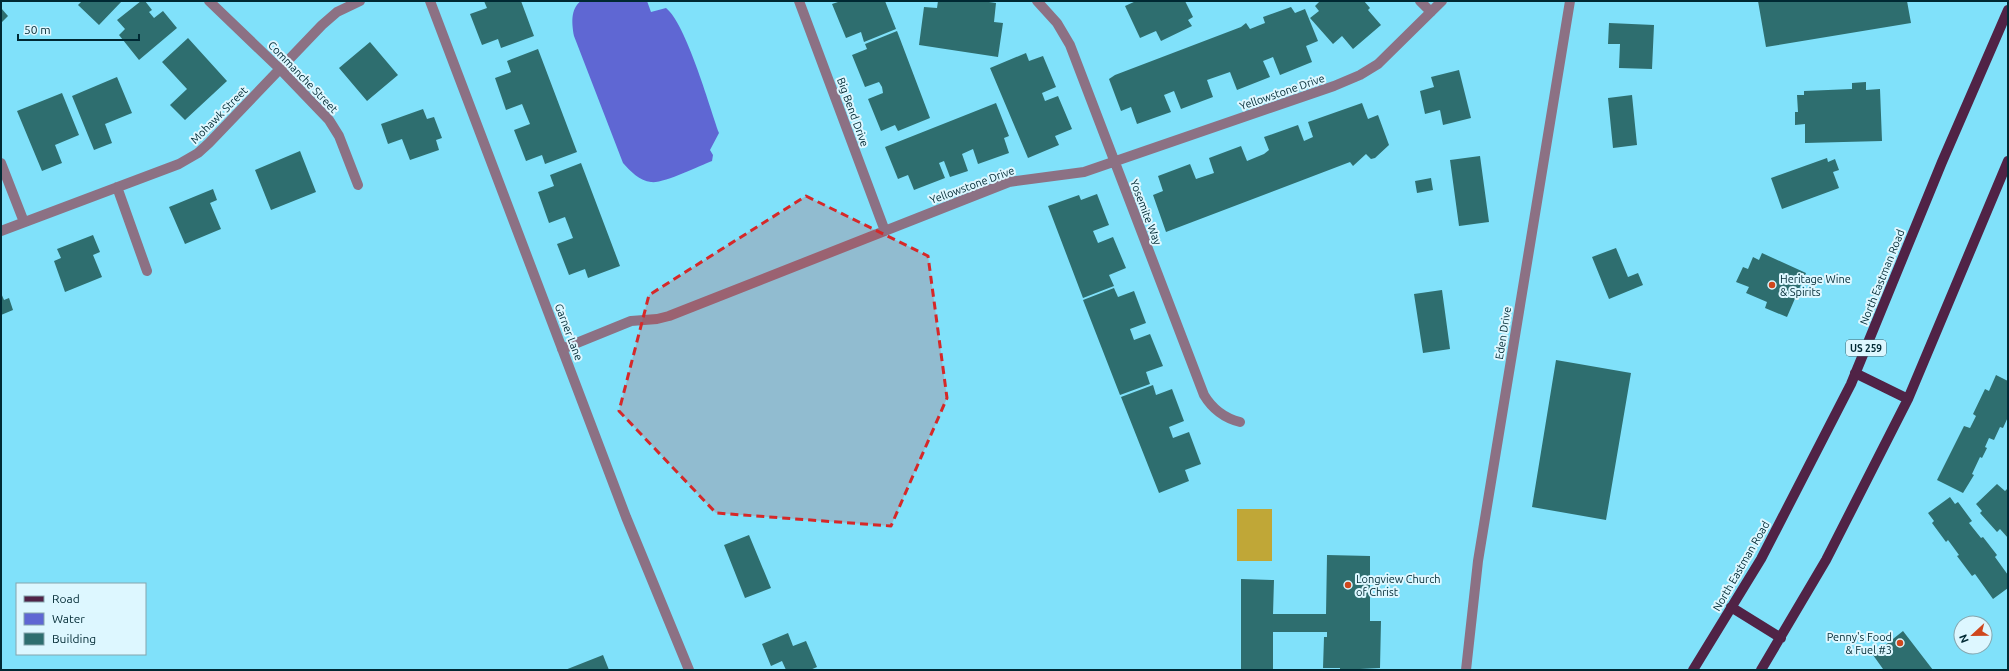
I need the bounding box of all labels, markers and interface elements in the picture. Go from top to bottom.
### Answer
scale bar [18,16,139,42]
text: 50 m [24,23,51,36]
street label: Commanche Street [266,39,341,116]
street label: Yellowstone Drive [1238,72,1326,112]
street label: Big Bend Drive [835,76,871,148]
street label: Mohawk Street [188,84,250,146]
street label: Yellowstone Drive [928,164,1016,206]
street label: Yosemite Way [1128,178,1164,247]
street label: North Eastman Road [1857,228,1907,326]
place label: Heritage Wine & Spirits [1780,273,1851,298]
marker: Heritage Wine & Spirits [1767,280,1777,290]
street label: Garner Lane [553,302,585,362]
street label: Eden Drive [1493,306,1513,360]
road number: US 259 [1846,340,1886,356]
street label: North Eastman Road [1710,519,1772,613]
place label: Longview Church of Christ [1356,573,1441,598]
marker: Longview Church of Christ [1343,580,1353,590]
legend [16,583,146,655]
text: Road [52,592,80,605]
text: Water [52,612,85,625]
north arrow [1953,615,1993,655]
place label: Penny's Food & Fuel #3 [1827,631,1892,656]
text: Building [52,632,96,645]
text: N [1957,633,1971,645]
marker: Penny's Food & Fuel #3 [1895,638,1905,648]

